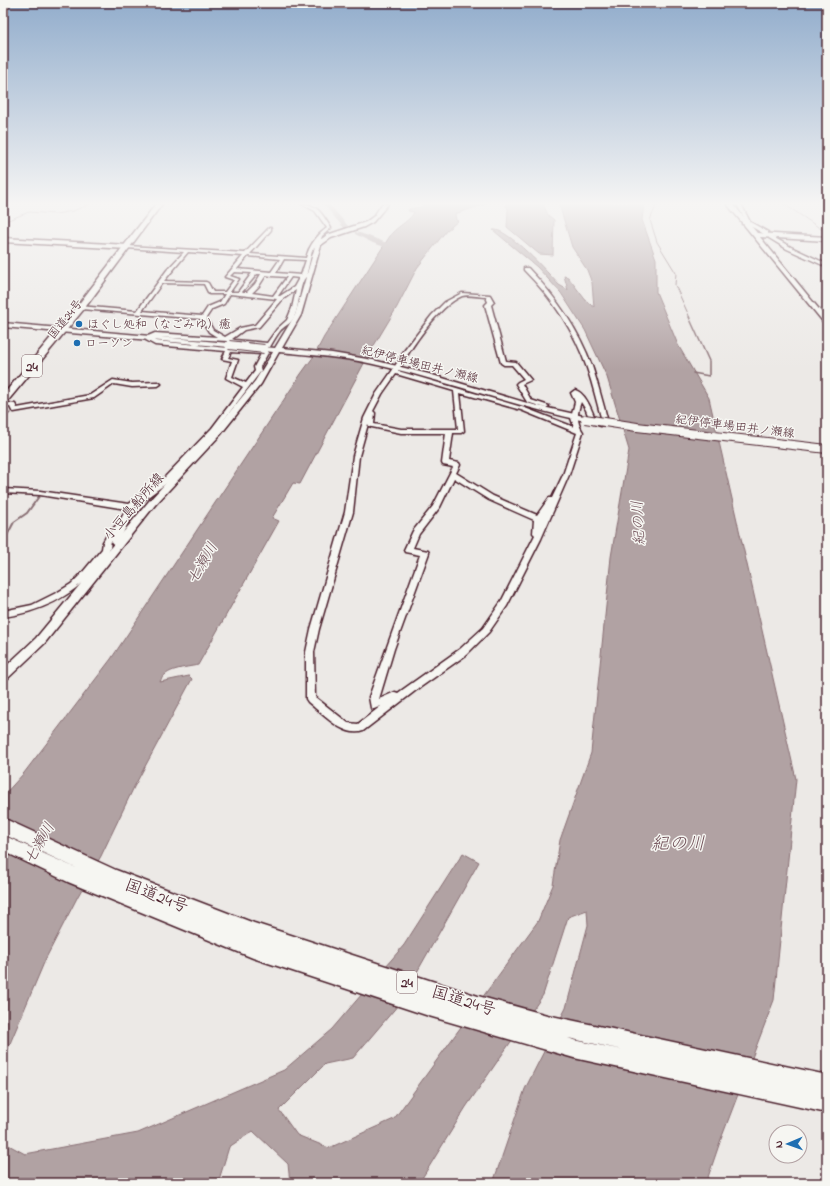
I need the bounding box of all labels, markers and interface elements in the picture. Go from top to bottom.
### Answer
street label: 国道24号 [44,296,88,344]
place label: ほぐし処和（なごみゆ）癒 [87,316,231,334]
marker: ほぐし処和（なごみゆ）癒 [74,319,84,329]
place label: ローソン [85,335,133,353]
marker: ローソン [72,338,82,348]
street label: 紀伊停車場田井ノ瀬線 [359,342,480,388]
road number: 24 [22,355,42,377]
street label: 紀伊停車場田井ノ瀬線 [674,411,796,443]
street label: 小豆島船所線 [99,468,170,546]
water label: 紀の川 [627,500,651,546]
water label: 七瀬川 [182,539,224,588]
water label: 七瀬川 [19,819,61,868]
water label: 紀の川 [651,832,705,858]
street label: 国道24号 [121,873,192,920]
road number: 24 [397,971,417,993]
street label: 国道24号 [428,980,499,1023]
north arrow [768,1124,808,1164]
text: N [771,1140,787,1148]

